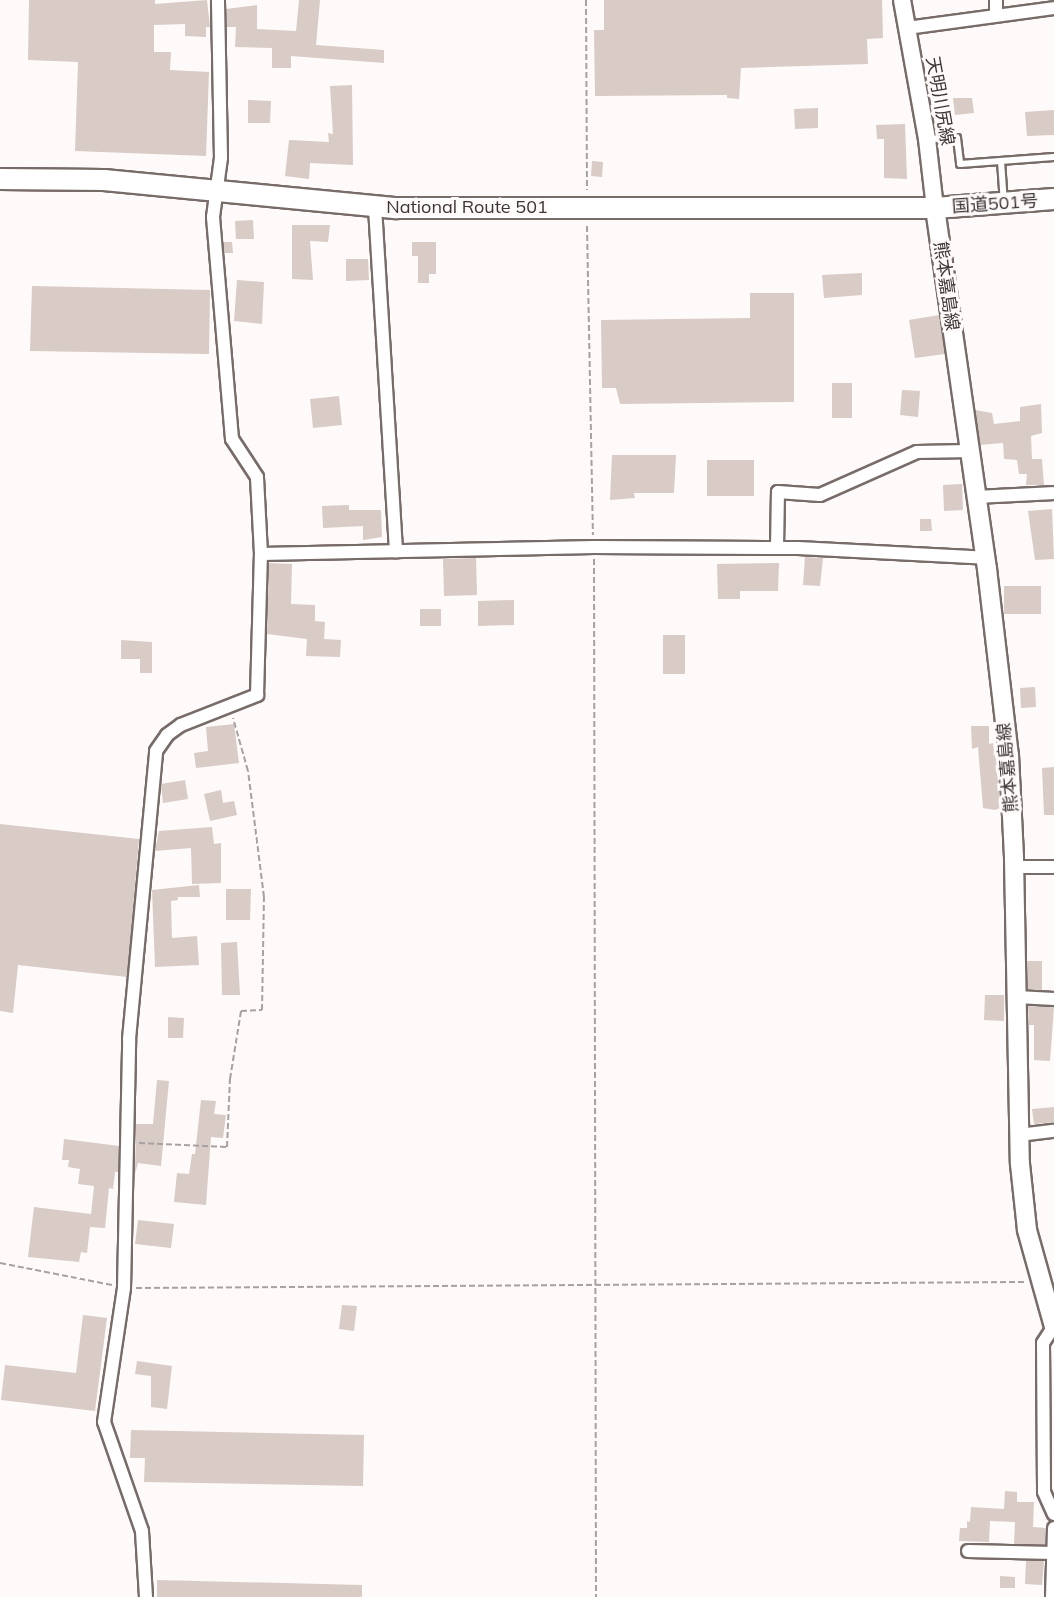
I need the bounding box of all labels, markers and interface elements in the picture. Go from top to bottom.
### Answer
street label: 天明川尻線 [922,55,958,147]
street label: 国道501号 [951,190,1039,218]
street label: National Route 501 [386,196,548,218]
street label: 熊本嘉島線 [929,240,963,332]
street label: 熊本嘉島線 [993,722,1023,814]

